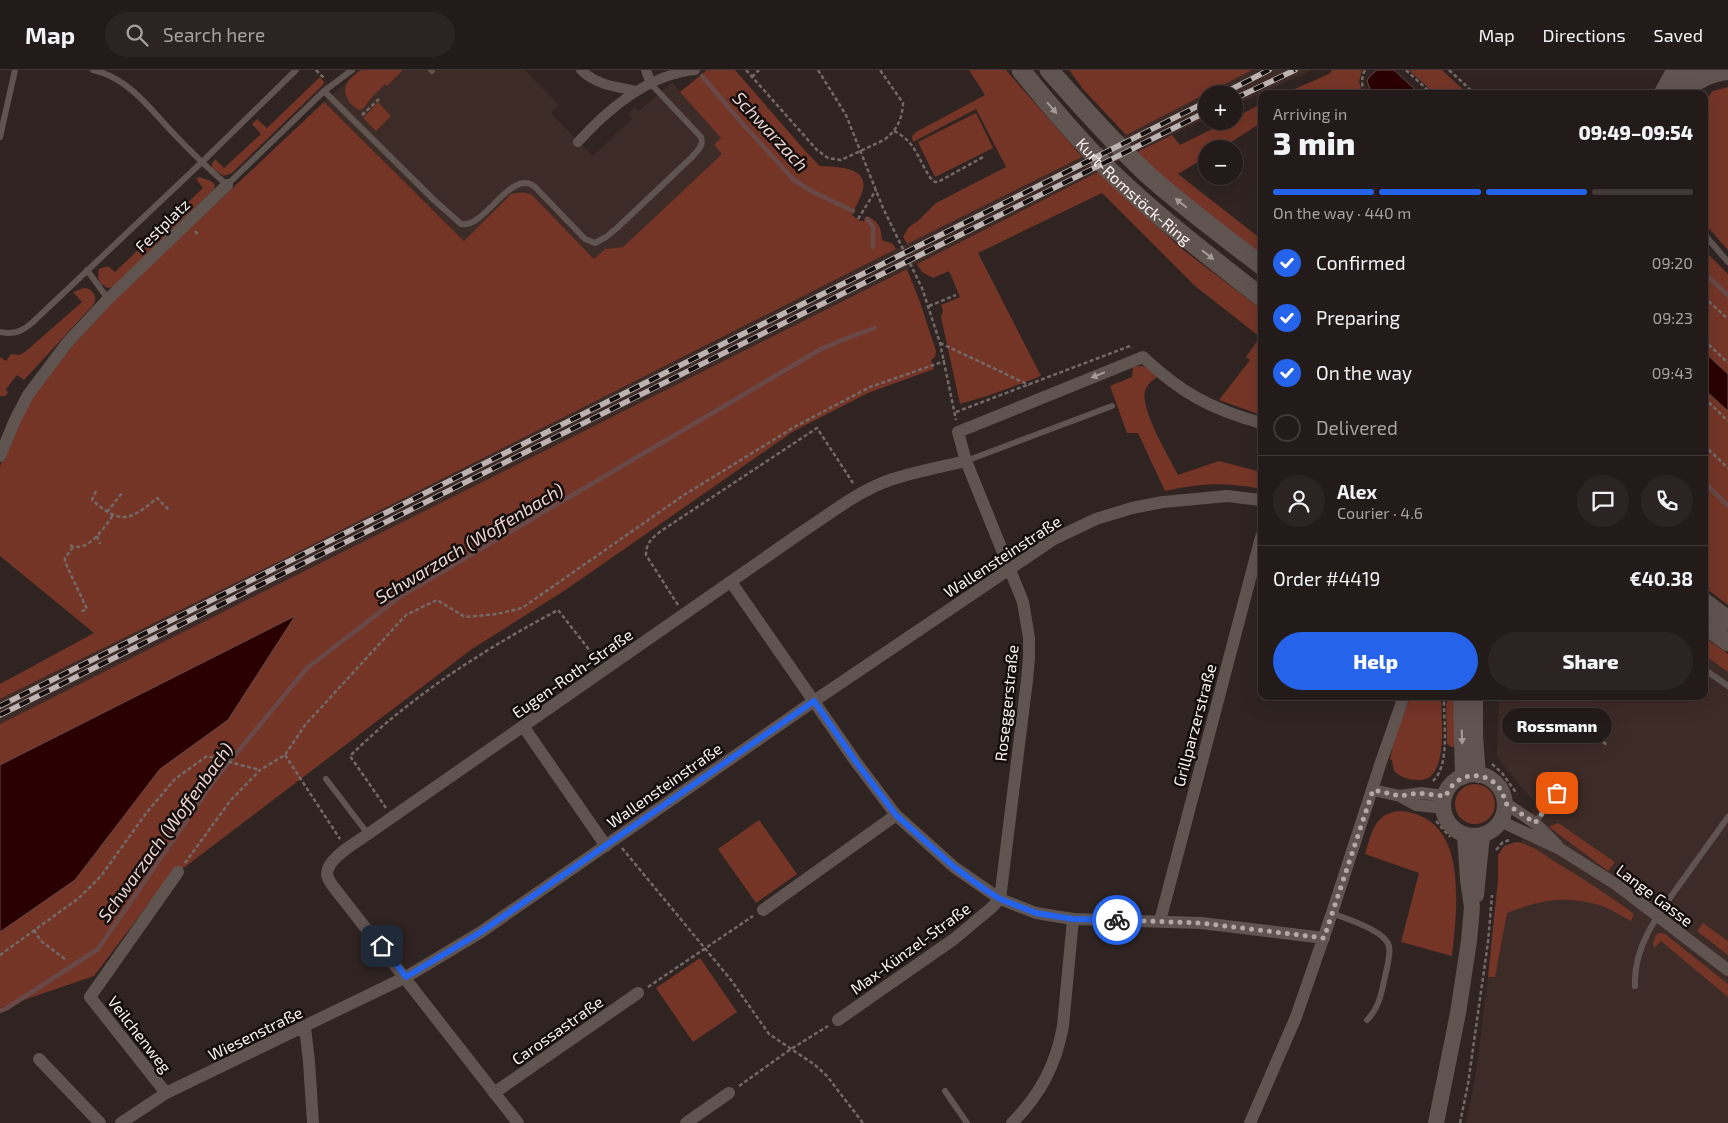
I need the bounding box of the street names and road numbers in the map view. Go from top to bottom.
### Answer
street label: Kurt-Romstöck-Ring [1073,133,1196,248]
street label: Festplatz [131,194,193,256]
street label: Wallensteinstraße [940,511,1064,601]
street label: Eugen-Roth-Straße [508,624,636,722]
street label: Roseggerstraße [990,644,1022,762]
street label: Grillparzerstraße [1168,661,1220,789]
street label: Wallensteinstraße [603,738,725,832]
street label: Lange Gasse [1613,860,1697,930]
street label: Max-Künzel-Straße [846,898,974,998]
street label: Veilchenweg [104,992,176,1076]
street label: Carossastraße [508,992,606,1068]
street label: Wiesenstraße [205,1002,305,1064]

